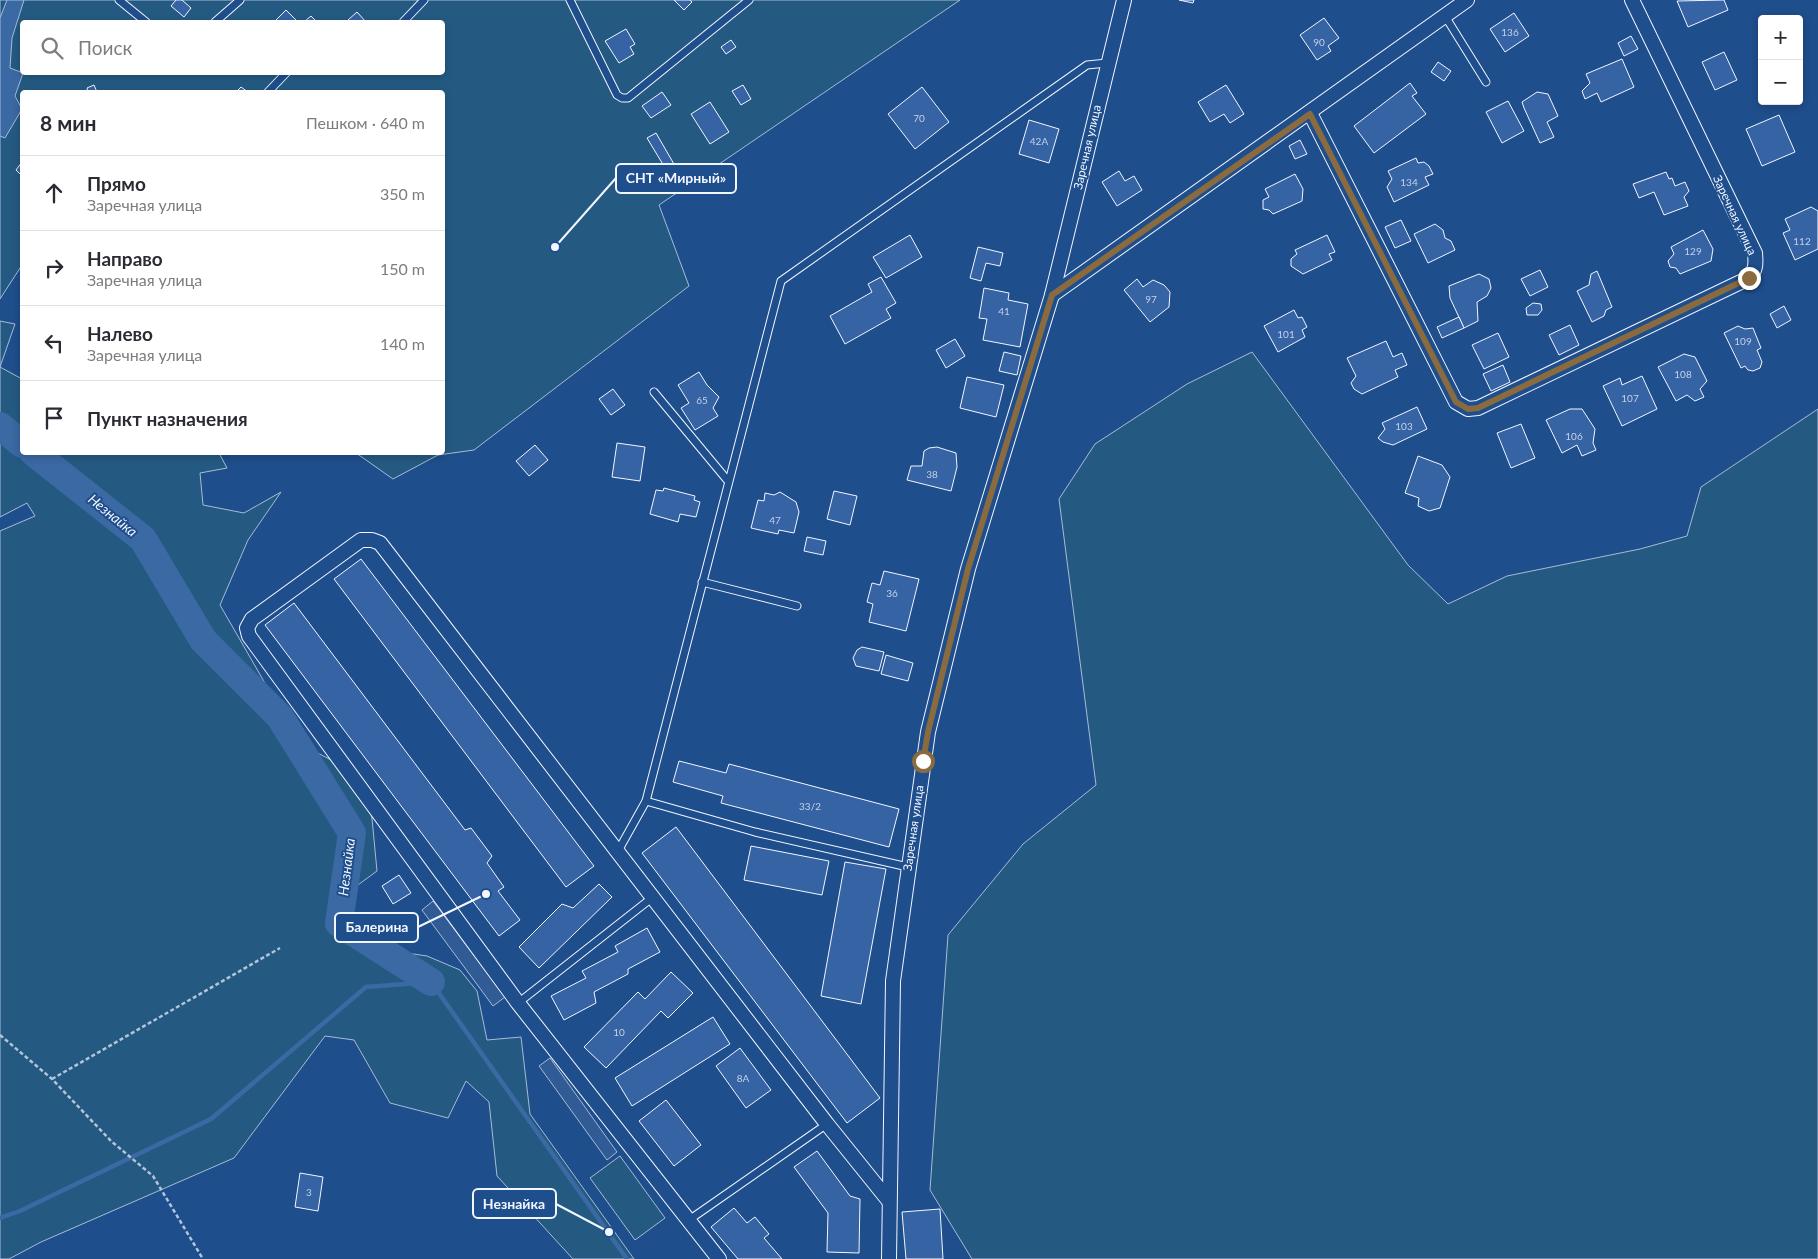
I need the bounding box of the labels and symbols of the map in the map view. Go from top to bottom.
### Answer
house number: 136 [1501,26,1519,38]
house number: 90 [1313,36,1325,48]
street label: Заречная улица [1070,103,1104,191]
house number: 70 [913,112,925,124]
house number: 42А [1030,135,1048,147]
callout: СНТ «Мирный» [616,164,736,193]
text: СНТ «Мирный» [626,169,726,186]
street label: Заречная улица [1710,173,1760,257]
house number: 134 [1400,176,1418,188]
house number: 112 [1793,235,1811,247]
house number: 129 [1684,245,1702,257]
route end [1738,267,1761,290]
house number: 97 [1145,293,1157,305]
house number: 41 [998,305,1010,317]
house number: 101 [1277,328,1295,340]
house number: 109 [1734,335,1752,347]
house number: 108 [1674,368,1692,380]
house number: 107 [1621,392,1639,404]
house number: 65 [696,394,708,406]
house number: 103 [1395,420,1413,432]
house number: 106 [1565,430,1583,442]
house number: 38 [926,468,938,480]
water label: Незнайка [85,490,141,540]
house number: 47 [769,514,781,526]
house number: 36 [886,587,898,599]
route start [912,750,935,773]
street label: Заречная улица [900,784,926,872]
house number: 33/2 [799,800,821,812]
water label: Незнайка [334,837,358,897]
callout: Балерина [335,913,418,942]
text: Балерина [346,918,408,935]
house number: 10 [613,1026,625,1038]
house number: 8А [737,1072,750,1084]
house number: 3 [306,1186,312,1198]
callout: Незнайка [473,1189,556,1218]
text: Незнайка [483,1195,545,1212]

